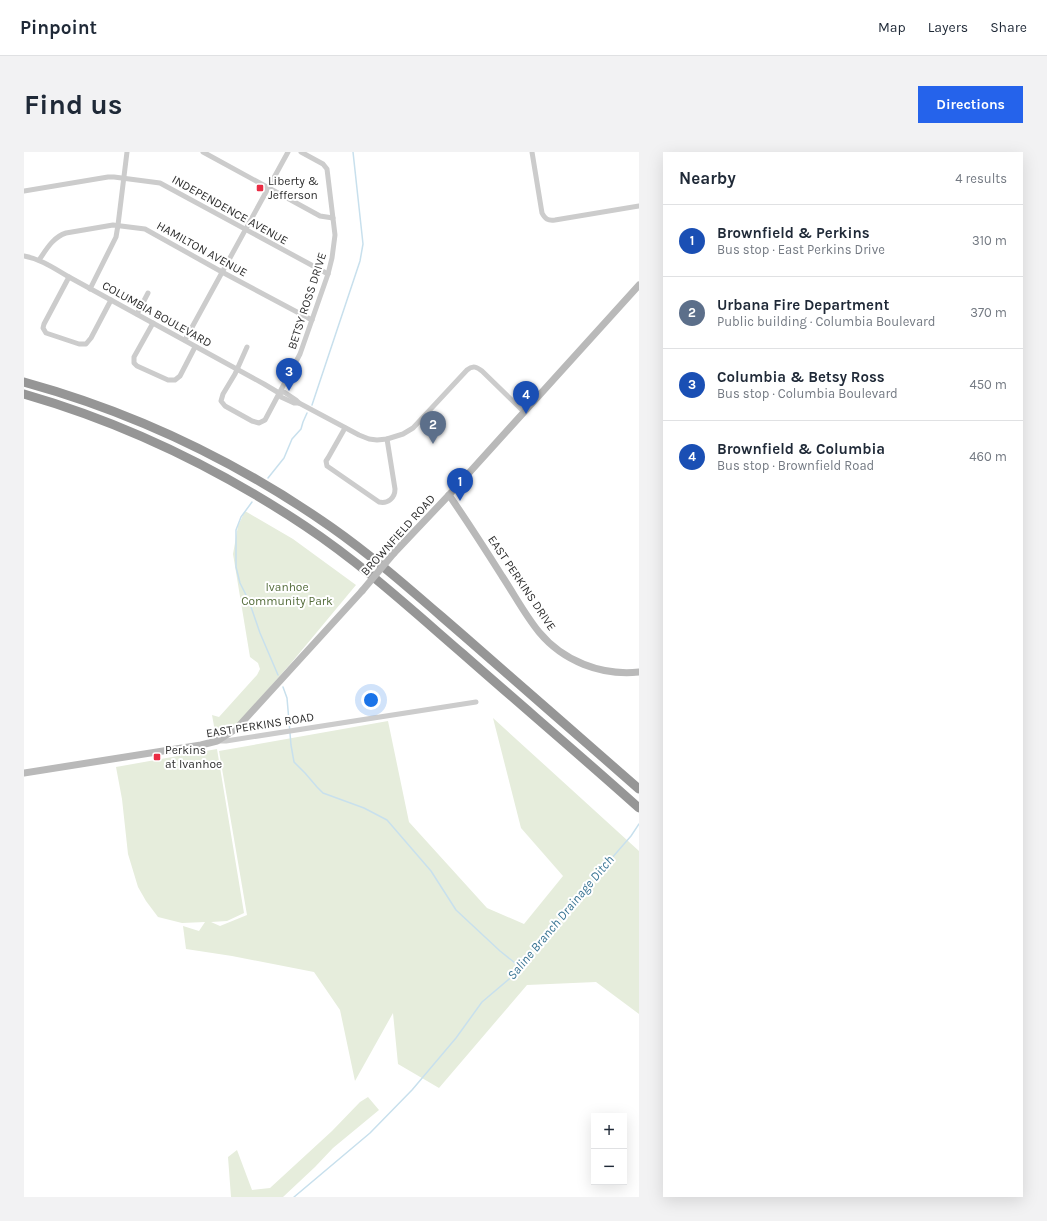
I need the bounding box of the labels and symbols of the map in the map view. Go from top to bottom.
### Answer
street label: INDEPENDENCE AVENUE [170,172,290,248]
place label: Liberty & Jefferson [268,174,319,202]
marker: Liberty & Jefferson [255,183,265,193]
street label: HAMILTON AVENUE [154,218,250,280]
street label: BETSY ROSS DRIVE [285,251,329,351]
street label: COLUMBIA BOULEVARD [100,278,214,350]
pin: 3 [276,358,302,391]
pin: 4 [513,381,539,414]
pin: 2 [420,411,446,444]
pin: 1 [447,468,473,501]
street label: BROWNFIELD ROAD [358,492,438,578]
street label: EAST PERKINS DRIVE [485,533,559,633]
park label: Ivanhoe Community Park [241,580,333,608]
your location [361,690,381,710]
street label: EAST PERKINS ROAD [205,710,315,740]
place label: Perkins at Ivanhoe [165,743,222,771]
marker: Perkins at Ivanhoe [152,752,162,762]
water label: Saline Branch Drainage Ditch [504,852,617,982]

